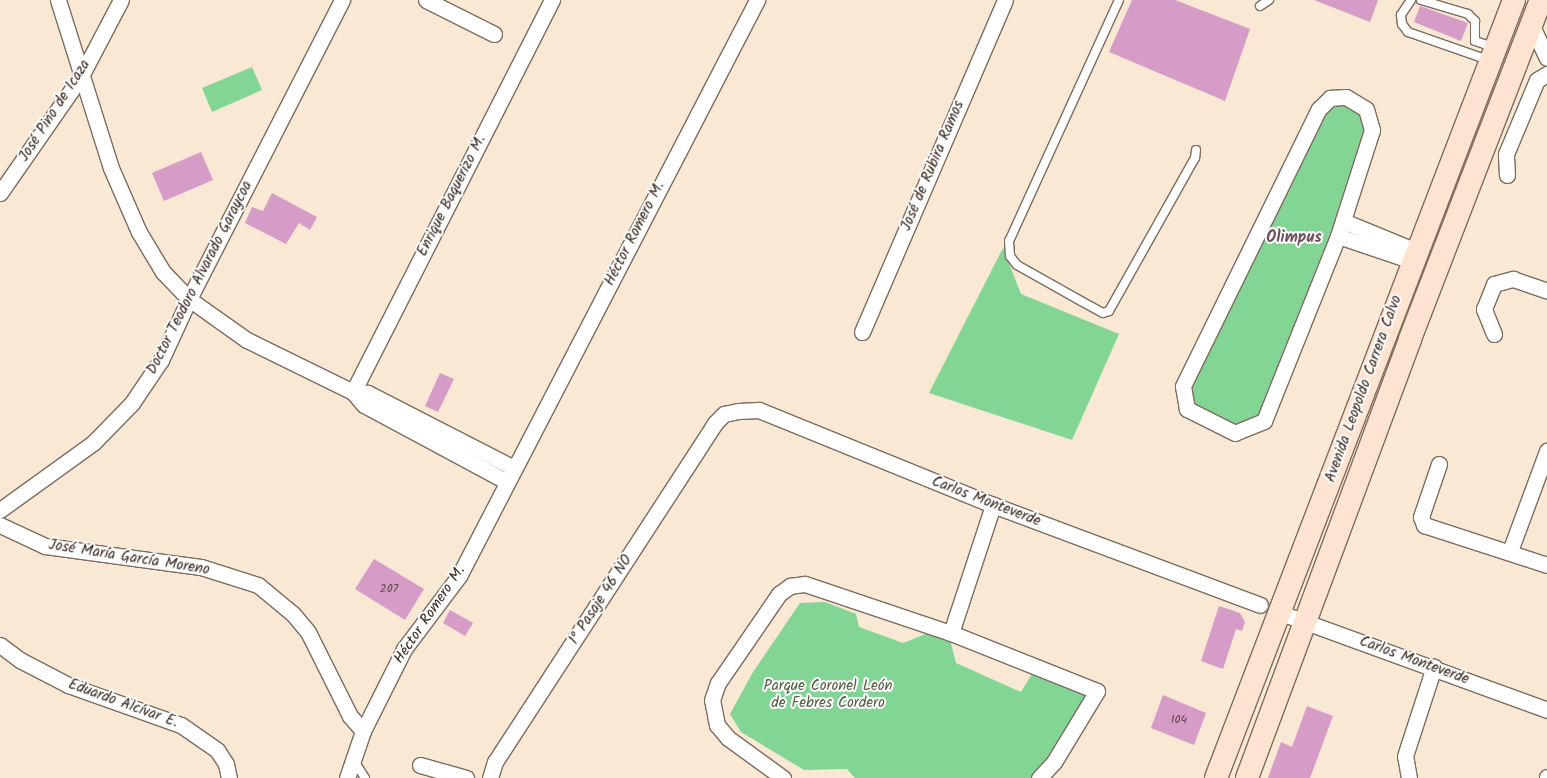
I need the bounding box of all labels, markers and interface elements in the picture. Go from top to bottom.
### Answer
street label: José Pino de Icaza [15,57,95,165]
street label: José de Rubira Ramos [897,98,969,234]
street label: Enrique Baquerizo M. [414,132,490,260]
street label: Doctor Teodoro Alvarado Garaycoa [143,178,257,378]
street label: Héctor Romero M. [601,179,669,289]
district label: Olimpus [1266,228,1322,248]
street label: Avenida Leopoldo Carrera Calvo [1322,293,1406,485]
street label: Carlos Monteverde [929,473,1043,531]
street label: José María García Moreno [47,536,211,580]
street label: 1° Pasaje 46 NO [565,552,637,648]
street label: Héctor Romero M. [391,563,469,667]
house number: 207 [380,582,398,596]
street label: Carlos Monteverde [1357,633,1471,689]
street label: Eduardo Alcívar E. [66,676,180,732]
park label: Parque Coronel León de Febres Cordero [764,677,892,712]
house number: 104 [1171,713,1187,727]

